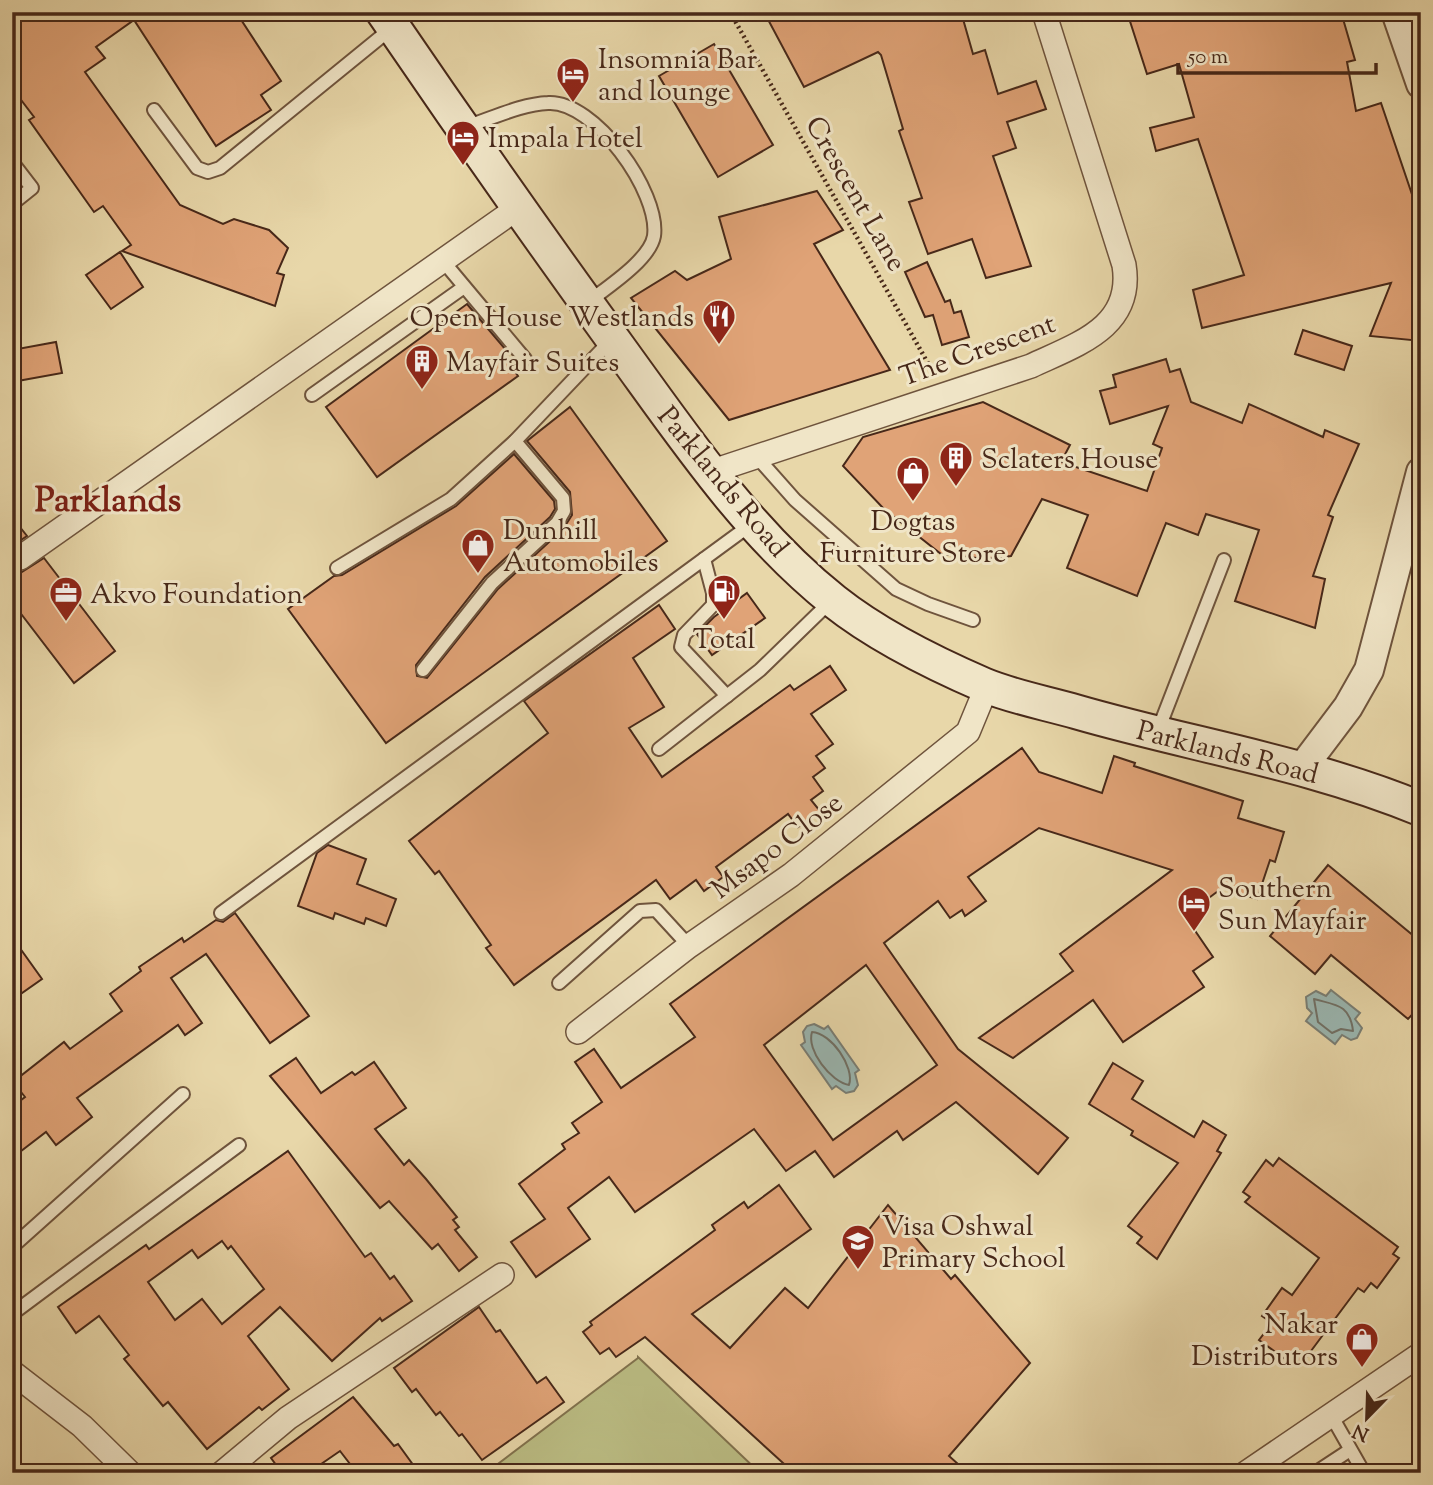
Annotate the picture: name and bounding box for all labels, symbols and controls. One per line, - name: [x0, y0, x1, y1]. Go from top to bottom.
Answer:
- scale bar: [1178, 32, 1375, 76]
- place label: Insomnia Bar and lounge: [598, 41, 758, 113]
- text: 50 m: [1187, 43, 1228, 73]
- hotel icon: Insomnia Bar and lounge: [554, 55, 592, 104]
- street label: Crescent Lane: [794, 109, 915, 280]
- hotel icon: Impala Hotel: [444, 118, 482, 167]
- place label: Impala Hotel: [488, 120, 643, 160]
- restaurant icon: Open House Westlands: [700, 297, 738, 346]
- place label: Open House Westlands: [410, 299, 694, 339]
- street label: The Crescent: [895, 305, 1062, 399]
- building icon: Mayfair Suites: [403, 342, 441, 391]
- place label: Mayfair Suites: [446, 344, 619, 384]
- street label: Parklands Road: [647, 399, 797, 567]
- building icon: Sclaters House: [937, 439, 975, 488]
- place label: Sclaters House: [981, 441, 1158, 481]
- shop icon: Dogtas Furniture Store: [894, 454, 932, 503]
- district label: Parklands: [35, 477, 181, 528]
- place label: Dogtas Furniture Store: [820, 503, 1006, 575]
- place label: Dunhill Automobiles: [503, 512, 659, 584]
- shop icon: Dunhill Automobiles: [459, 526, 497, 575]
- fuel station icon: Total: [705, 572, 743, 621]
- office icon: Akvo Foundation: [47, 574, 85, 623]
- place label: Akvo Foundation: [90, 576, 303, 616]
- place label: Total: [693, 621, 756, 661]
- street label: Parklands Road: [1132, 712, 1323, 796]
- street label: Msapo Close: [704, 785, 852, 910]
- place label: Southern Sun Mayfair: [1218, 870, 1367, 942]
- hotel icon: Southern Sun Mayfair: [1175, 884, 1213, 933]
- place label: Visa Oshwal Primary School: [882, 1208, 1066, 1280]
- school or university icon: Visa Oshwal Primary School: [839, 1222, 877, 1271]
- place label: Nakar Distributors: [1191, 1306, 1338, 1378]
- shop icon: Nakar Distributors: [1343, 1320, 1381, 1369]
- north arrow: [1332, 1384, 1402, 1454]
- text: N: [1349, 1416, 1374, 1447]

